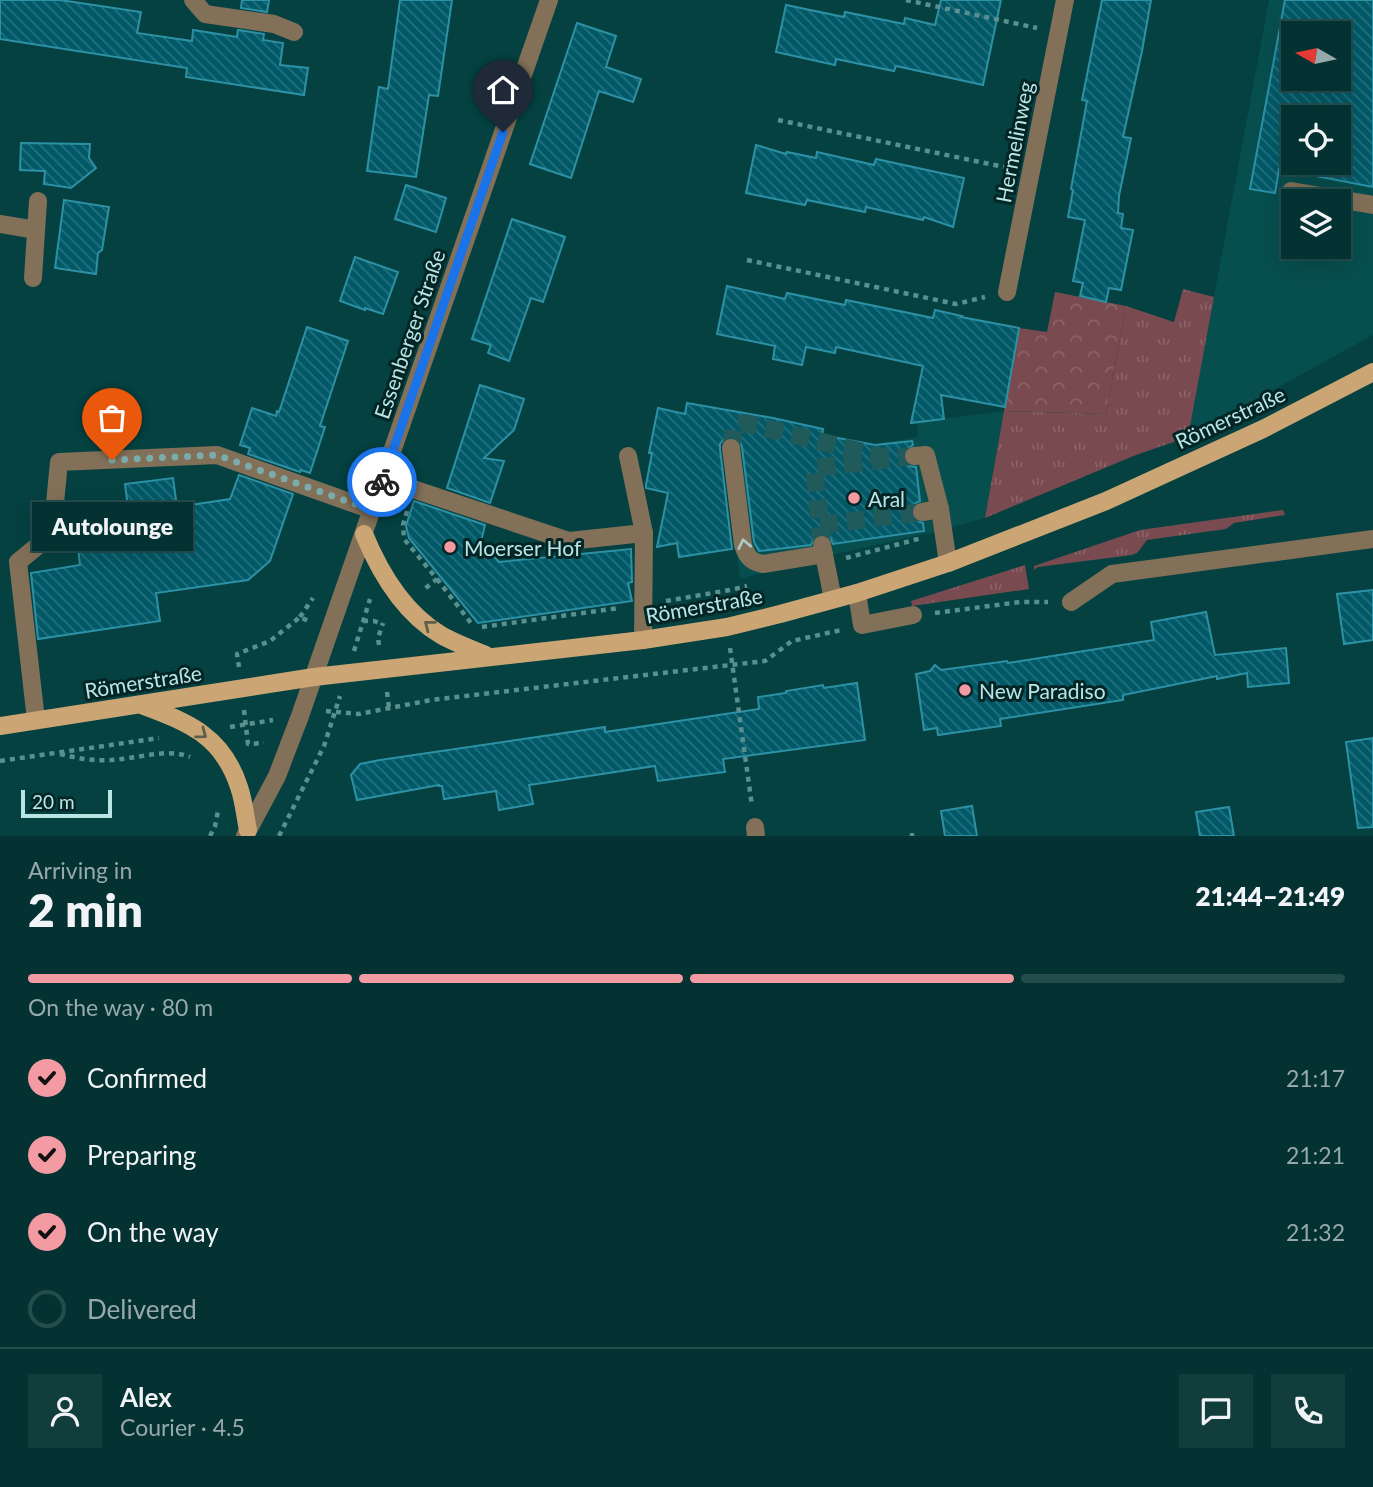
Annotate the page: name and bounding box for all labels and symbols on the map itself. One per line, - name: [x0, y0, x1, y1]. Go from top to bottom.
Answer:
- north arrow: [1281, 21, 1351, 91]
- pin: [473, 60, 533, 132]
- street label: Hermelinweg: [990, 79, 1038, 205]
- street label: Essenberger Straße: [368, 246, 450, 422]
- street label: Römerstraße: [1171, 381, 1289, 453]
- pin: [82, 388, 142, 460]
- courier: [347, 447, 417, 517]
- place label: Aral: [868, 486, 905, 511]
- marker: Aral: [846, 490, 862, 506]
- callout: Autolounge: [32, 502, 192, 551]
- place label: Moerser Hof: [464, 535, 582, 560]
- one-way arrow: [738, 538, 753, 550]
- marker: Moerser Hof: [442, 539, 458, 555]
- street label: Römerstraße: [644, 582, 764, 628]
- one-way arrow: [424, 621, 436, 634]
- street label: Römerstraße: [83, 659, 203, 703]
- place label: New Paradiso: [979, 678, 1106, 703]
- marker: New Paradiso: [957, 682, 973, 698]
- one-way arrow: [194, 725, 207, 738]
- scale bar: [21, 787, 112, 819]

